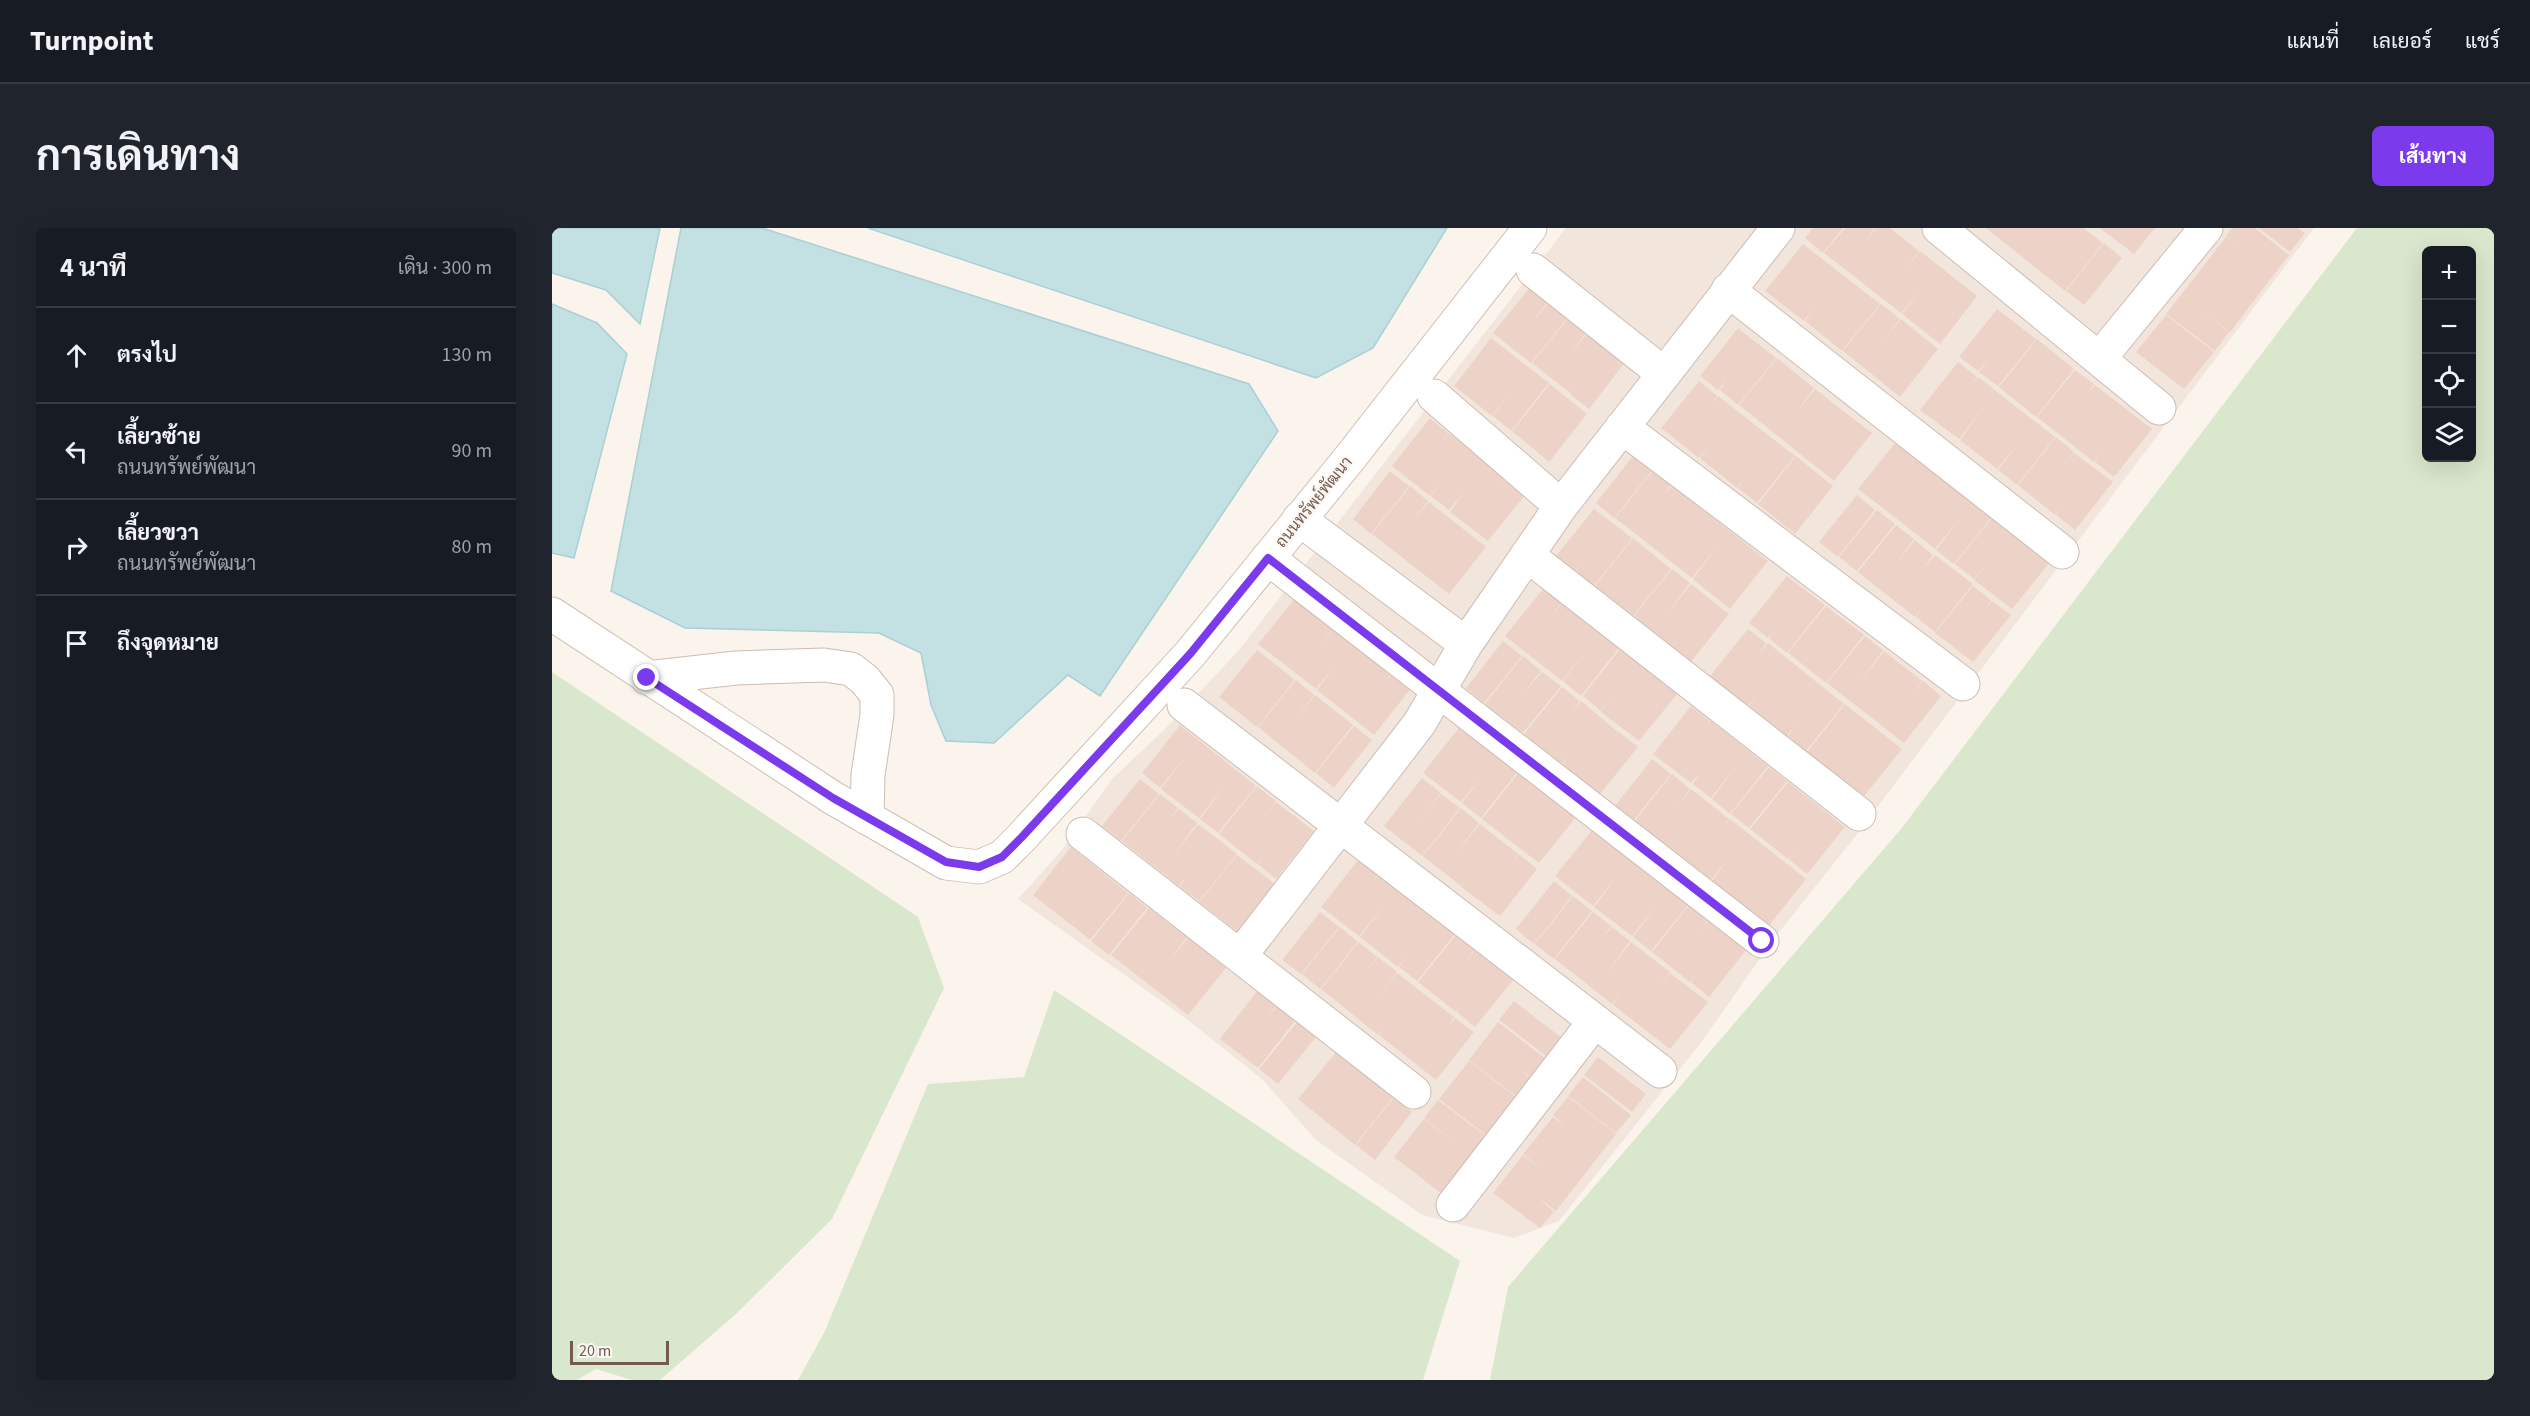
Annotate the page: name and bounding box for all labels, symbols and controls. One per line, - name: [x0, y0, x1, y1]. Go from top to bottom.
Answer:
- text: Turnpoint: [30, 21, 154, 61]
- text: แผนที่: [2287, 26, 2339, 56]
- text: เลเยอร์: [2372, 26, 2432, 56]
- text: แชร์: [2465, 26, 2500, 56]
- button: เส้นทาง: [2372, 126, 2494, 186]
- text: การเดินทาง: [36, 127, 240, 187]
- map controls: [2422, 246, 2476, 462]
- button: +: [2422, 246, 2476, 300]
- text: 4 นาที: [60, 249, 127, 286]
- text: เดิน · 300 m: [398, 254, 492, 282]
- button: −: [2422, 300, 2476, 354]
- icon: ahead: [60, 339, 93, 372]
- text: ตรงไป: [117, 339, 177, 371]
- text: 130 m: [442, 341, 492, 369]
- button: locate: [2422, 354, 2476, 408]
- button: layers: [2422, 408, 2476, 462]
- text: เลี้ยวซ้าย: [117, 421, 201, 453]
- icon: left: [60, 435, 93, 468]
- text: 90 m: [452, 437, 492, 465]
- street label: ถนนทรัพย์พัฒนา: [1269, 451, 1358, 552]
- text: ถนนทรัพย์พัฒนา: [117, 454, 256, 482]
- text: เลี้ยวขวา: [117, 517, 199, 549]
- icon: right: [60, 531, 93, 564]
- text: 80 m: [452, 533, 492, 561]
- text: ถนนทรัพย์พัฒนา: [117, 550, 256, 578]
- icon: arrive: [60, 627, 93, 660]
- text: ถึงจุดหมาย: [117, 627, 219, 659]
- route end: [633, 664, 659, 690]
- route start: [1748, 927, 1774, 953]
- scale bar: [570, 1338, 669, 1366]
- text: 20 m: [579, 1340, 611, 1362]

